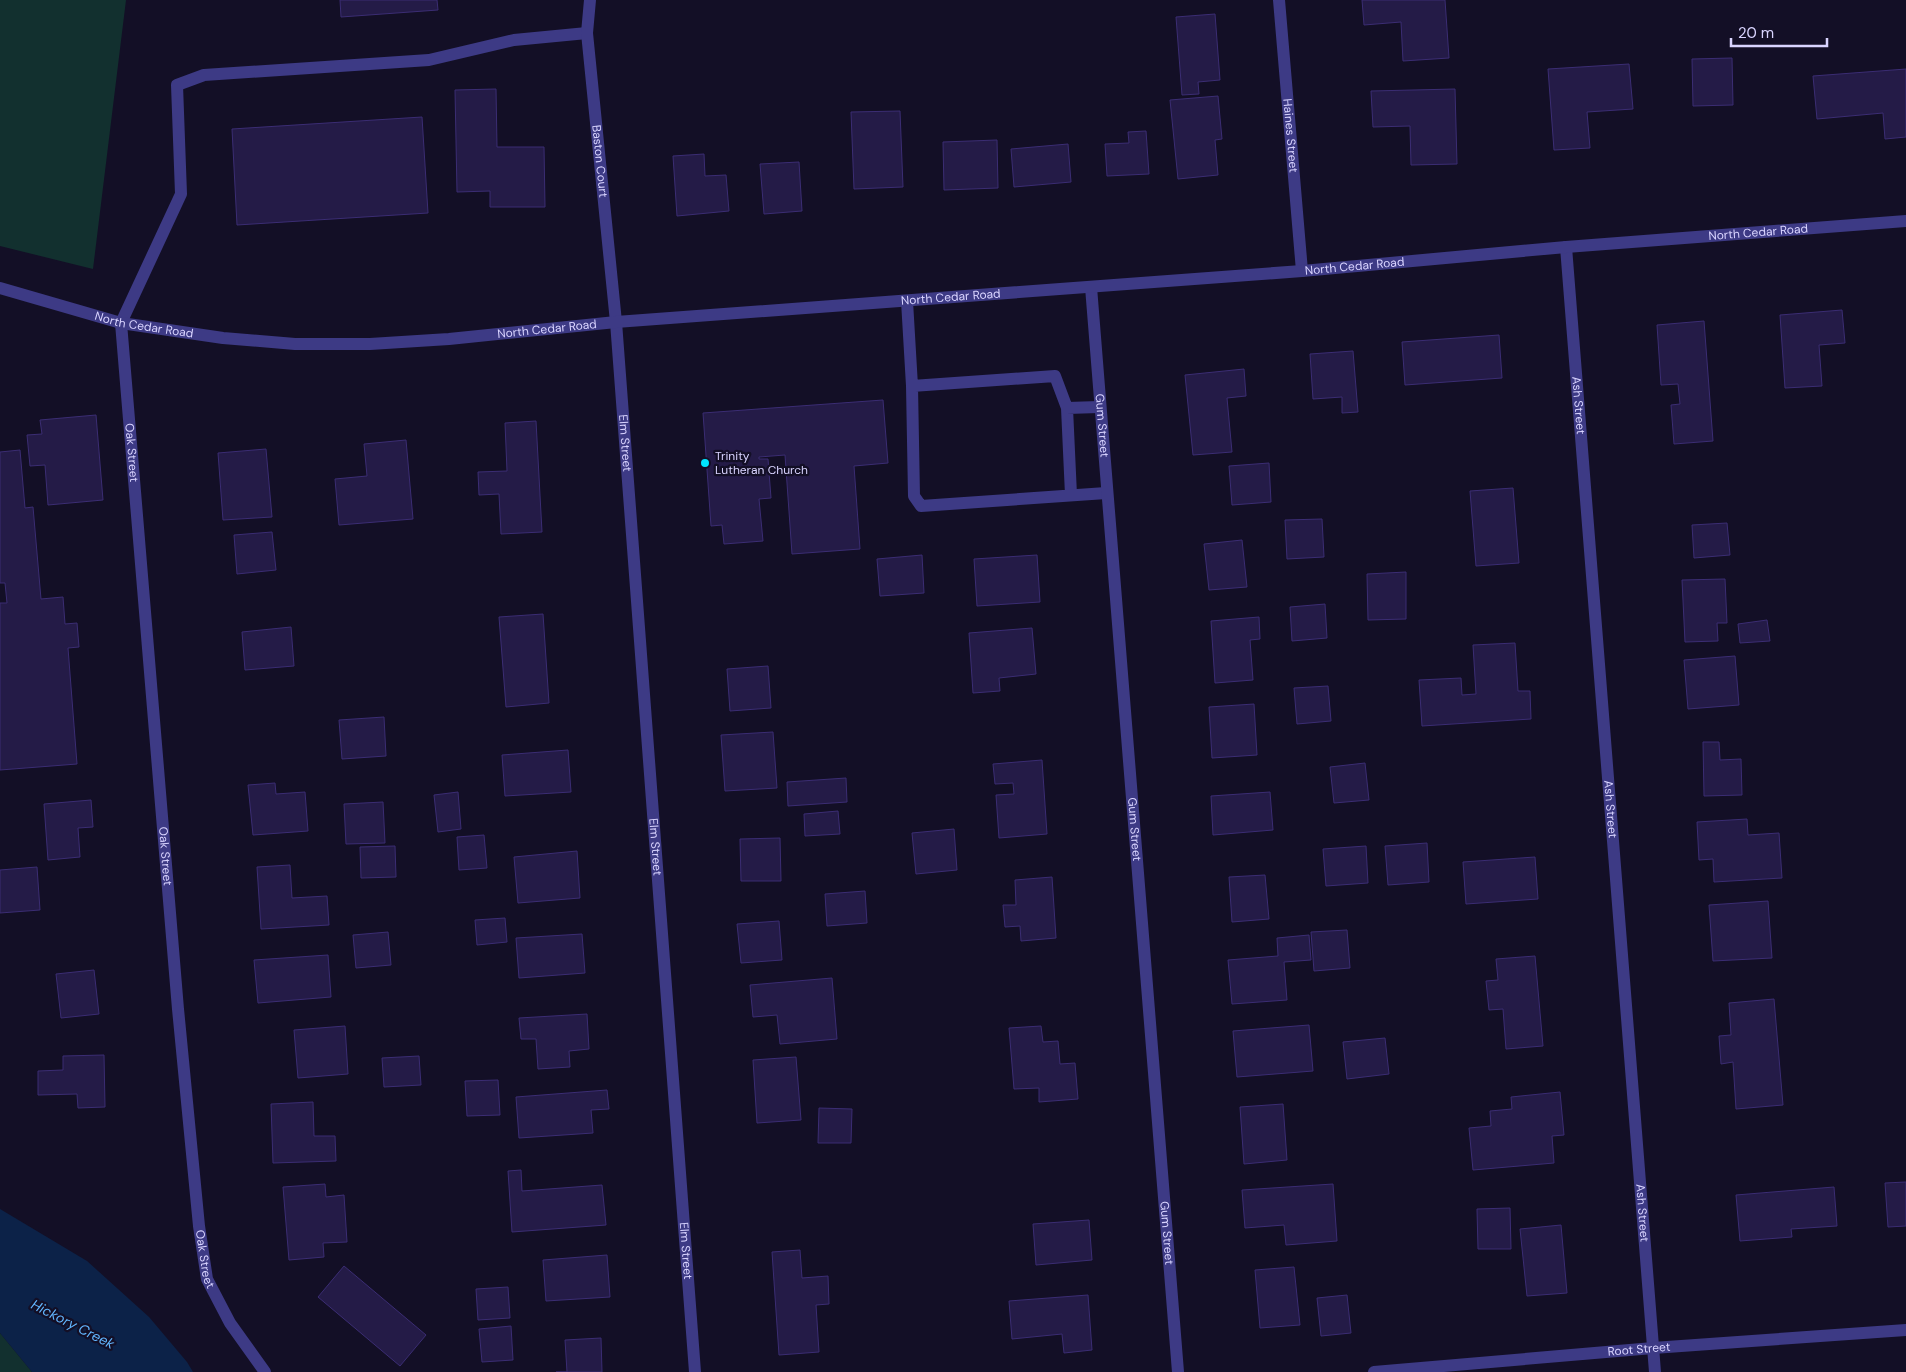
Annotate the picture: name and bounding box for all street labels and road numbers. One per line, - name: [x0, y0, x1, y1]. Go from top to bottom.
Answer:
- street label: Haines Street: [1279, 98, 1302, 174]
- street label: Baston Court: [588, 124, 612, 199]
- street label: North Cedar Road: [1708, 221, 1809, 244]
- street label: North Cedar Road: [1304, 254, 1405, 279]
- street label: North Cedar Road: [900, 285, 1001, 309]
- street label: North Cedar Road: [93, 308, 194, 342]
- street label: North Cedar Road: [497, 316, 597, 342]
- street label: Ash Street: [1568, 376, 1589, 435]
- street label: Gum Street: [1092, 393, 1113, 458]
- street label: Elm Street: [615, 414, 635, 473]
- street label: Oak Street: [121, 422, 142, 483]
- street label: Ash Street: [1600, 780, 1621, 839]
- street label: Gum Street: [1124, 797, 1145, 862]
- street label: Elm Street: [645, 818, 666, 876]
- street label: Oak Street: [155, 826, 176, 887]
- street label: Ash Street: [1632, 1183, 1653, 1243]
- street label: Gum Street: [1156, 1200, 1177, 1266]
- street label: Elm Street: [676, 1222, 696, 1280]
- street label: Oak Street: [192, 1229, 219, 1291]
- street label: Root Street: [1607, 1339, 1671, 1360]

